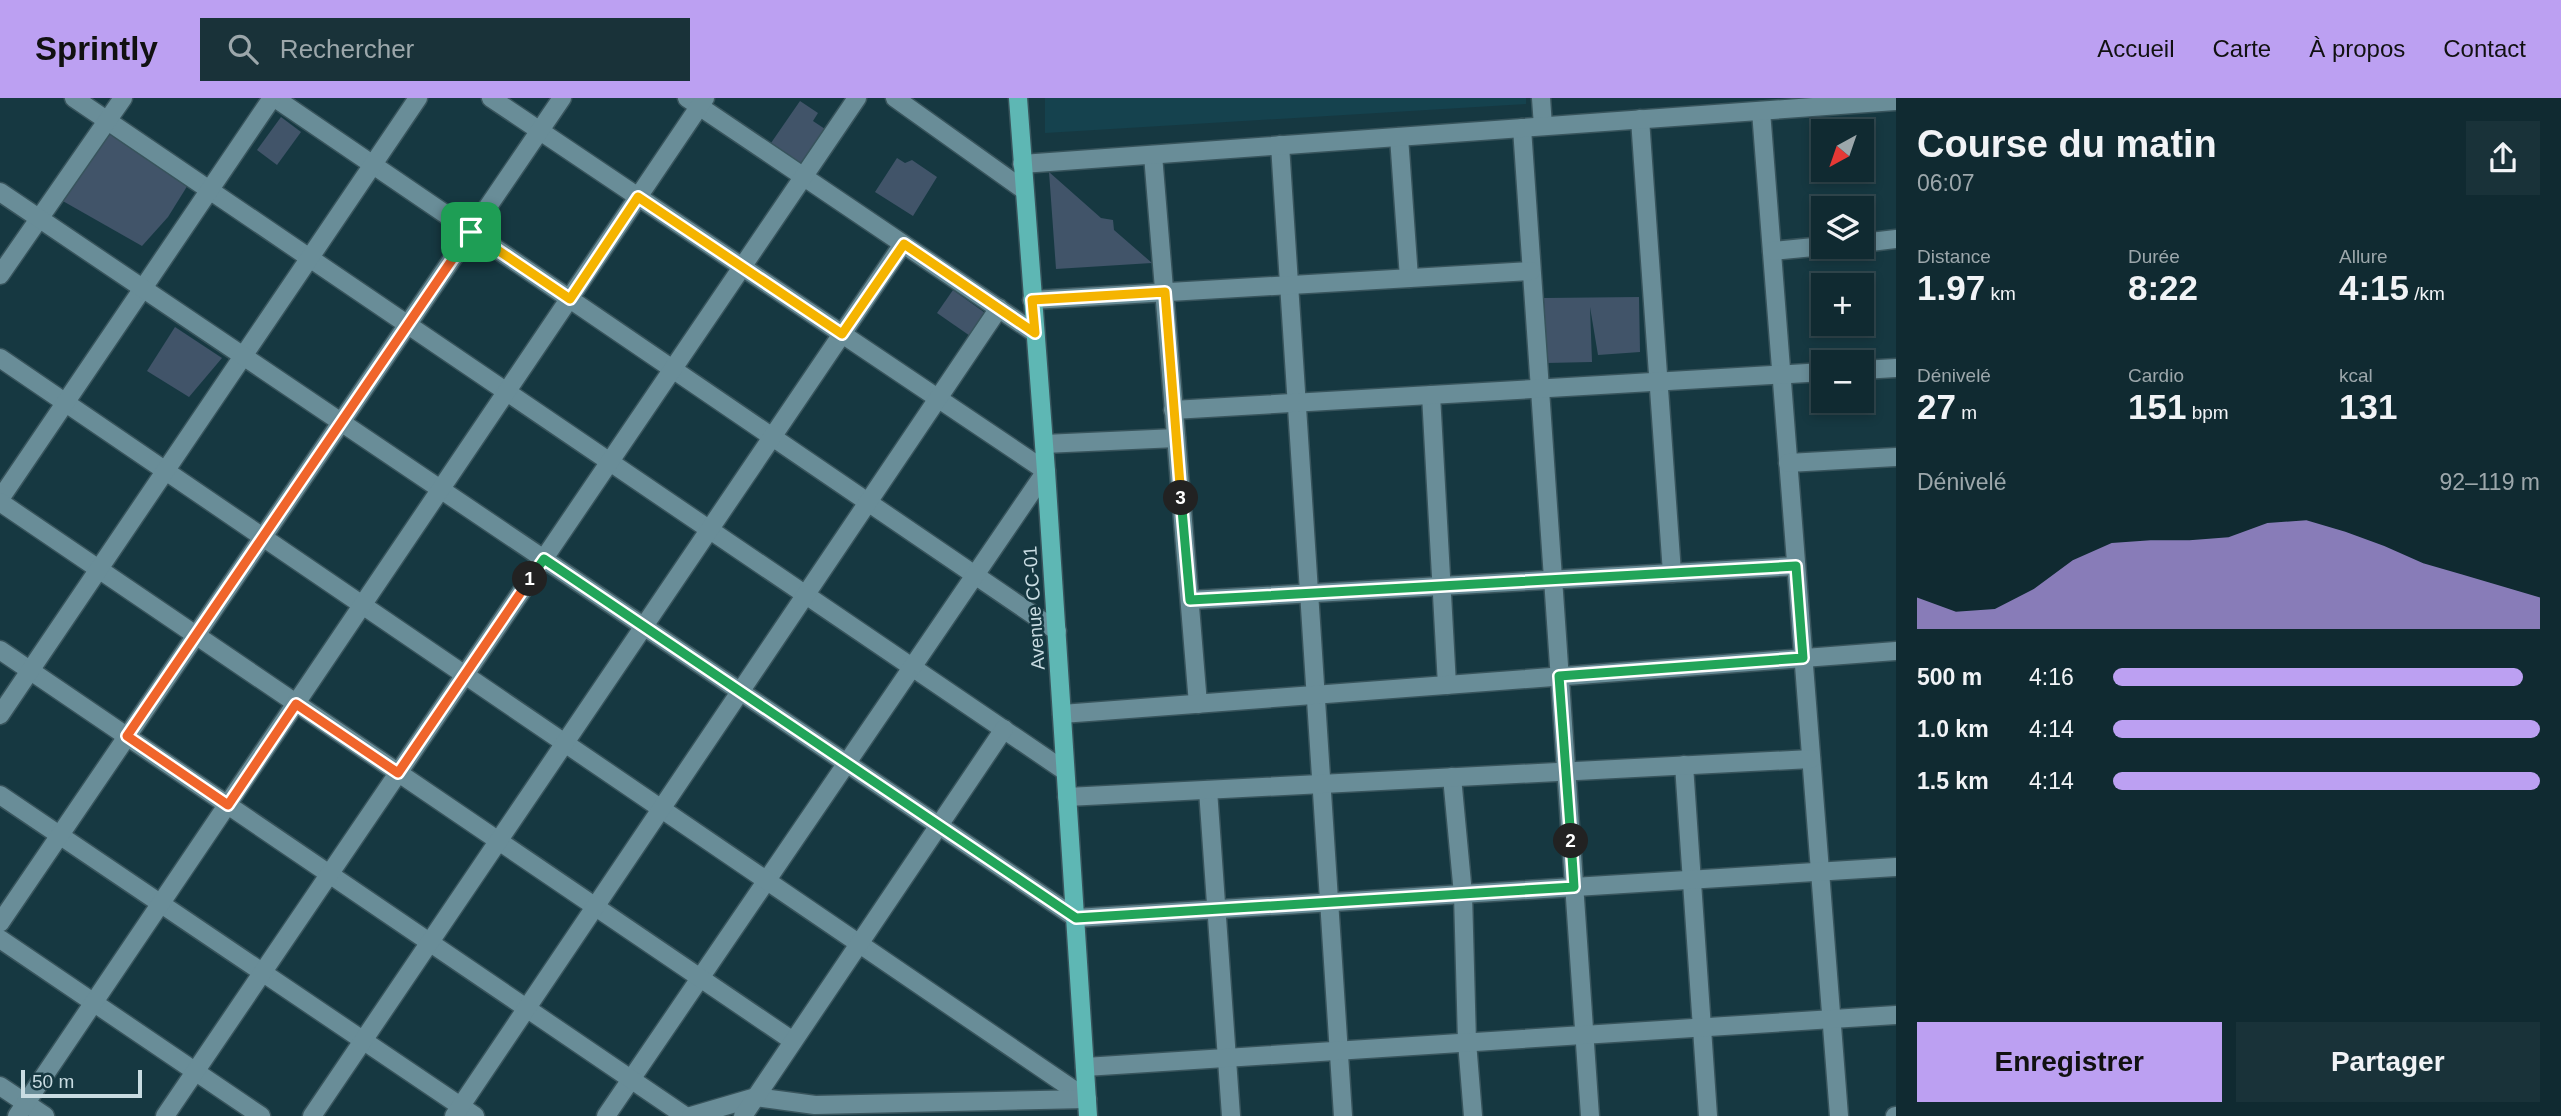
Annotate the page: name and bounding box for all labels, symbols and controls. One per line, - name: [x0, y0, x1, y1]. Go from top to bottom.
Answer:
- search box: [200, 18, 690, 81]
- text: Sprintly: [35, 30, 158, 67]
- icon: search: [224, 30, 262, 68]
- text: Rechercher: [280, 34, 414, 64]
- text: Accueil: [2097, 35, 2175, 62]
- text: Carte: [2213, 35, 2271, 62]
- text: À propos: [2309, 35, 2405, 62]
- text: Contact: [2443, 35, 2526, 62]
- north arrow: [1811, 119, 1874, 182]
- map controls: [1811, 119, 1874, 413]
- button: share: [2466, 121, 2540, 195]
- text: Course du matin: [1917, 123, 2217, 165]
- text: 06:07: [1917, 170, 1975, 196]
- button: layers: [1811, 196, 1874, 259]
- pin: [441, 202, 501, 262]
- icon: arrive: [452, 213, 490, 251]
- text: Distance: [1917, 246, 1991, 267]
- text: Durée: [2128, 246, 2180, 267]
- text: Allure: [2339, 246, 2388, 267]
- text: 1.97: [1917, 268, 1985, 307]
- text: 8:22: [2128, 268, 2198, 307]
- text: 4:15: [2339, 268, 2409, 307]
- button: +: [1811, 273, 1874, 336]
- text: km: [1985, 283, 2016, 304]
- text: /km: [2409, 283, 2445, 304]
- button: −: [1811, 350, 1874, 413]
- text: Dénivelé: [1917, 365, 1991, 386]
- text: Cardio: [2128, 365, 2184, 386]
- text: kcal: [2339, 365, 2373, 386]
- text: 27: [1917, 387, 1956, 426]
- text: 151: [2128, 387, 2186, 426]
- text: 131: [2339, 387, 2397, 426]
- text: m: [1956, 402, 1977, 423]
- text: bpm: [2186, 402, 2229, 423]
- text: Dénivelé: [1917, 469, 2007, 495]
- text: 92–119 m: [2439, 469, 2540, 495]
- pin: 3: [1164, 480, 1198, 516]
- text: 3: [1175, 487, 1186, 508]
- street label: Avenue CC-01: [1019, 545, 1049, 671]
- pin: 1: [512, 561, 548, 596]
- text: 1: [524, 568, 535, 589]
- text: 500 m: [1917, 664, 1982, 690]
- text: 4:16: [2029, 664, 2074, 690]
- text: 1.0 km: [1917, 716, 1989, 742]
- text: 4:14: [2029, 716, 2074, 742]
- text: 1.5 km: [1917, 768, 1989, 794]
- text: 4:14: [2029, 768, 2074, 794]
- pin: 2: [1554, 824, 1588, 858]
- text: 2: [1565, 830, 1576, 851]
- button: Enregistrer: [1917, 1022, 2222, 1102]
- button: Partager: [2236, 1022, 2540, 1102]
- scale bar: [21, 1067, 142, 1099]
- text: 50 m: [32, 1071, 74, 1092]

